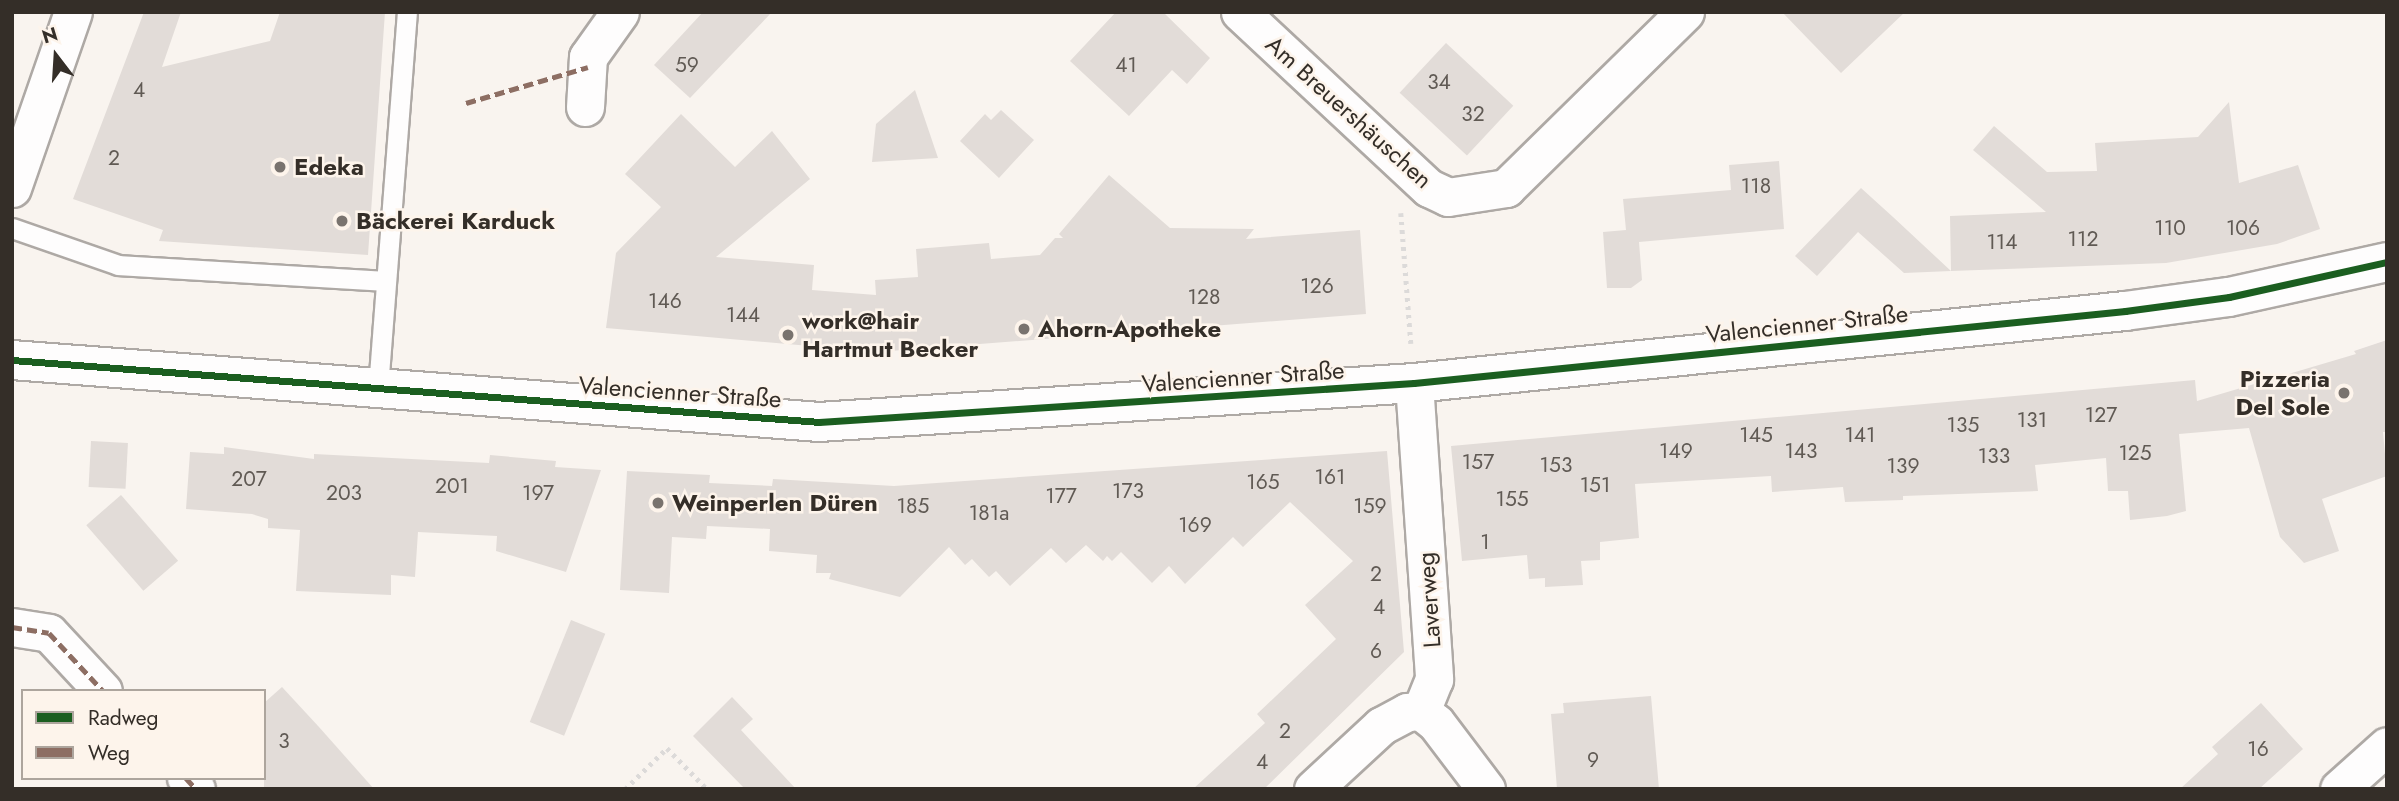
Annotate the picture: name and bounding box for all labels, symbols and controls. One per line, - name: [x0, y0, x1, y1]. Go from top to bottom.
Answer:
- text: N: [39, 20, 61, 51]
- north arrow: [21, 21, 91, 91]
- street label: Am Breuershäuschen: [1260, 30, 1438, 194]
- house number: 59: [675, 52, 699, 78]
- house number: 41: [1115, 52, 1137, 78]
- house number: 34: [1427, 69, 1451, 95]
- house number: 4: [133, 77, 145, 103]
- house number: 32: [1461, 101, 1485, 127]
- house number: 2: [108, 145, 120, 171]
- place label: Edeka: [294, 153, 364, 181]
- marker: Edeka: [272, 159, 288, 175]
- house number: 118: [1741, 173, 1771, 199]
- place label: Bäckerei Karduck: [356, 207, 555, 235]
- marker: Bäckerei Karduck: [334, 213, 350, 229]
- house number: 110: [2154, 215, 2186, 241]
- house number: 106: [2226, 215, 2260, 241]
- house number: 112: [2068, 226, 2098, 252]
- house number: 114: [1986, 229, 2018, 255]
- house number: 126: [1300, 273, 1334, 299]
- house number: 128: [1188, 284, 1220, 310]
- house number: 146: [648, 288, 682, 314]
- street label: Valencienner Straße: [1704, 299, 1910, 349]
- house number: 144: [726, 302, 760, 328]
- place label: work@hair Hartmut Becker: [802, 307, 978, 363]
- place label: Ahorn-Apotheke: [1038, 315, 1221, 343]
- marker: Ahorn-Apotheke: [1016, 321, 1032, 337]
- marker: work@hair Hartmut Becker: [780, 327, 796, 343]
- street label: Valencienner Straße: [1141, 356, 1345, 398]
- place label: Pizzeria Del Sole: [2236, 365, 2330, 421]
- street label: Valencienner Straße: [578, 371, 782, 413]
- marker: Pizzeria Del Sole: [2336, 385, 2352, 401]
- house number: 127: [2085, 402, 2117, 428]
- house number: 131: [2017, 407, 2047, 433]
- house number: 135: [1947, 412, 1979, 438]
- house number: 145: [1739, 422, 1773, 448]
- house number: 141: [1844, 422, 1876, 448]
- house number: 149: [1659, 438, 1693, 464]
- house number: 143: [1784, 438, 1818, 464]
- house number: 125: [2118, 440, 2152, 466]
- house number: 133: [1978, 443, 2010, 469]
- house number: 157: [1462, 449, 1494, 475]
- house number: 153: [1540, 452, 1572, 478]
- house number: 139: [1886, 453, 1920, 479]
- house number: 161: [1315, 464, 1345, 490]
- house number: 207: [231, 466, 267, 492]
- house number: 165: [1246, 469, 1280, 495]
- house number: 151: [1580, 472, 1610, 498]
- house number: 201: [435, 473, 469, 499]
- house number: 173: [1112, 478, 1144, 504]
- house number: 203: [326, 480, 362, 506]
- house number: 197: [522, 480, 554, 506]
- house number: 177: [1045, 483, 1077, 509]
- house number: 155: [1495, 486, 1529, 512]
- place label: Weinperlen Düren: [672, 489, 878, 517]
- house number: 185: [897, 493, 929, 519]
- house number: 159: [1353, 493, 1387, 519]
- marker: Weinperlen Düren: [650, 495, 666, 511]
- house number: 181a: [969, 500, 1009, 526]
- house number: 169: [1178, 512, 1212, 538]
- house number: 1: [1480, 529, 1490, 555]
- street label: Laverweg: [1411, 551, 1447, 649]
- house number: 2: [1370, 561, 1382, 587]
- house number: 4: [1373, 594, 1385, 620]
- house number: 6: [1370, 638, 1382, 664]
- legend: [21, 689, 266, 780]
- text: Radweg: [88, 703, 159, 733]
- house number: 2: [1279, 718, 1291, 744]
- house number: 3: [278, 728, 290, 754]
- house number: 16: [2247, 736, 2269, 762]
- text: Weg: [88, 738, 130, 768]
- house number: 9: [1587, 747, 1599, 773]
- house number: 4: [1256, 749, 1268, 775]

